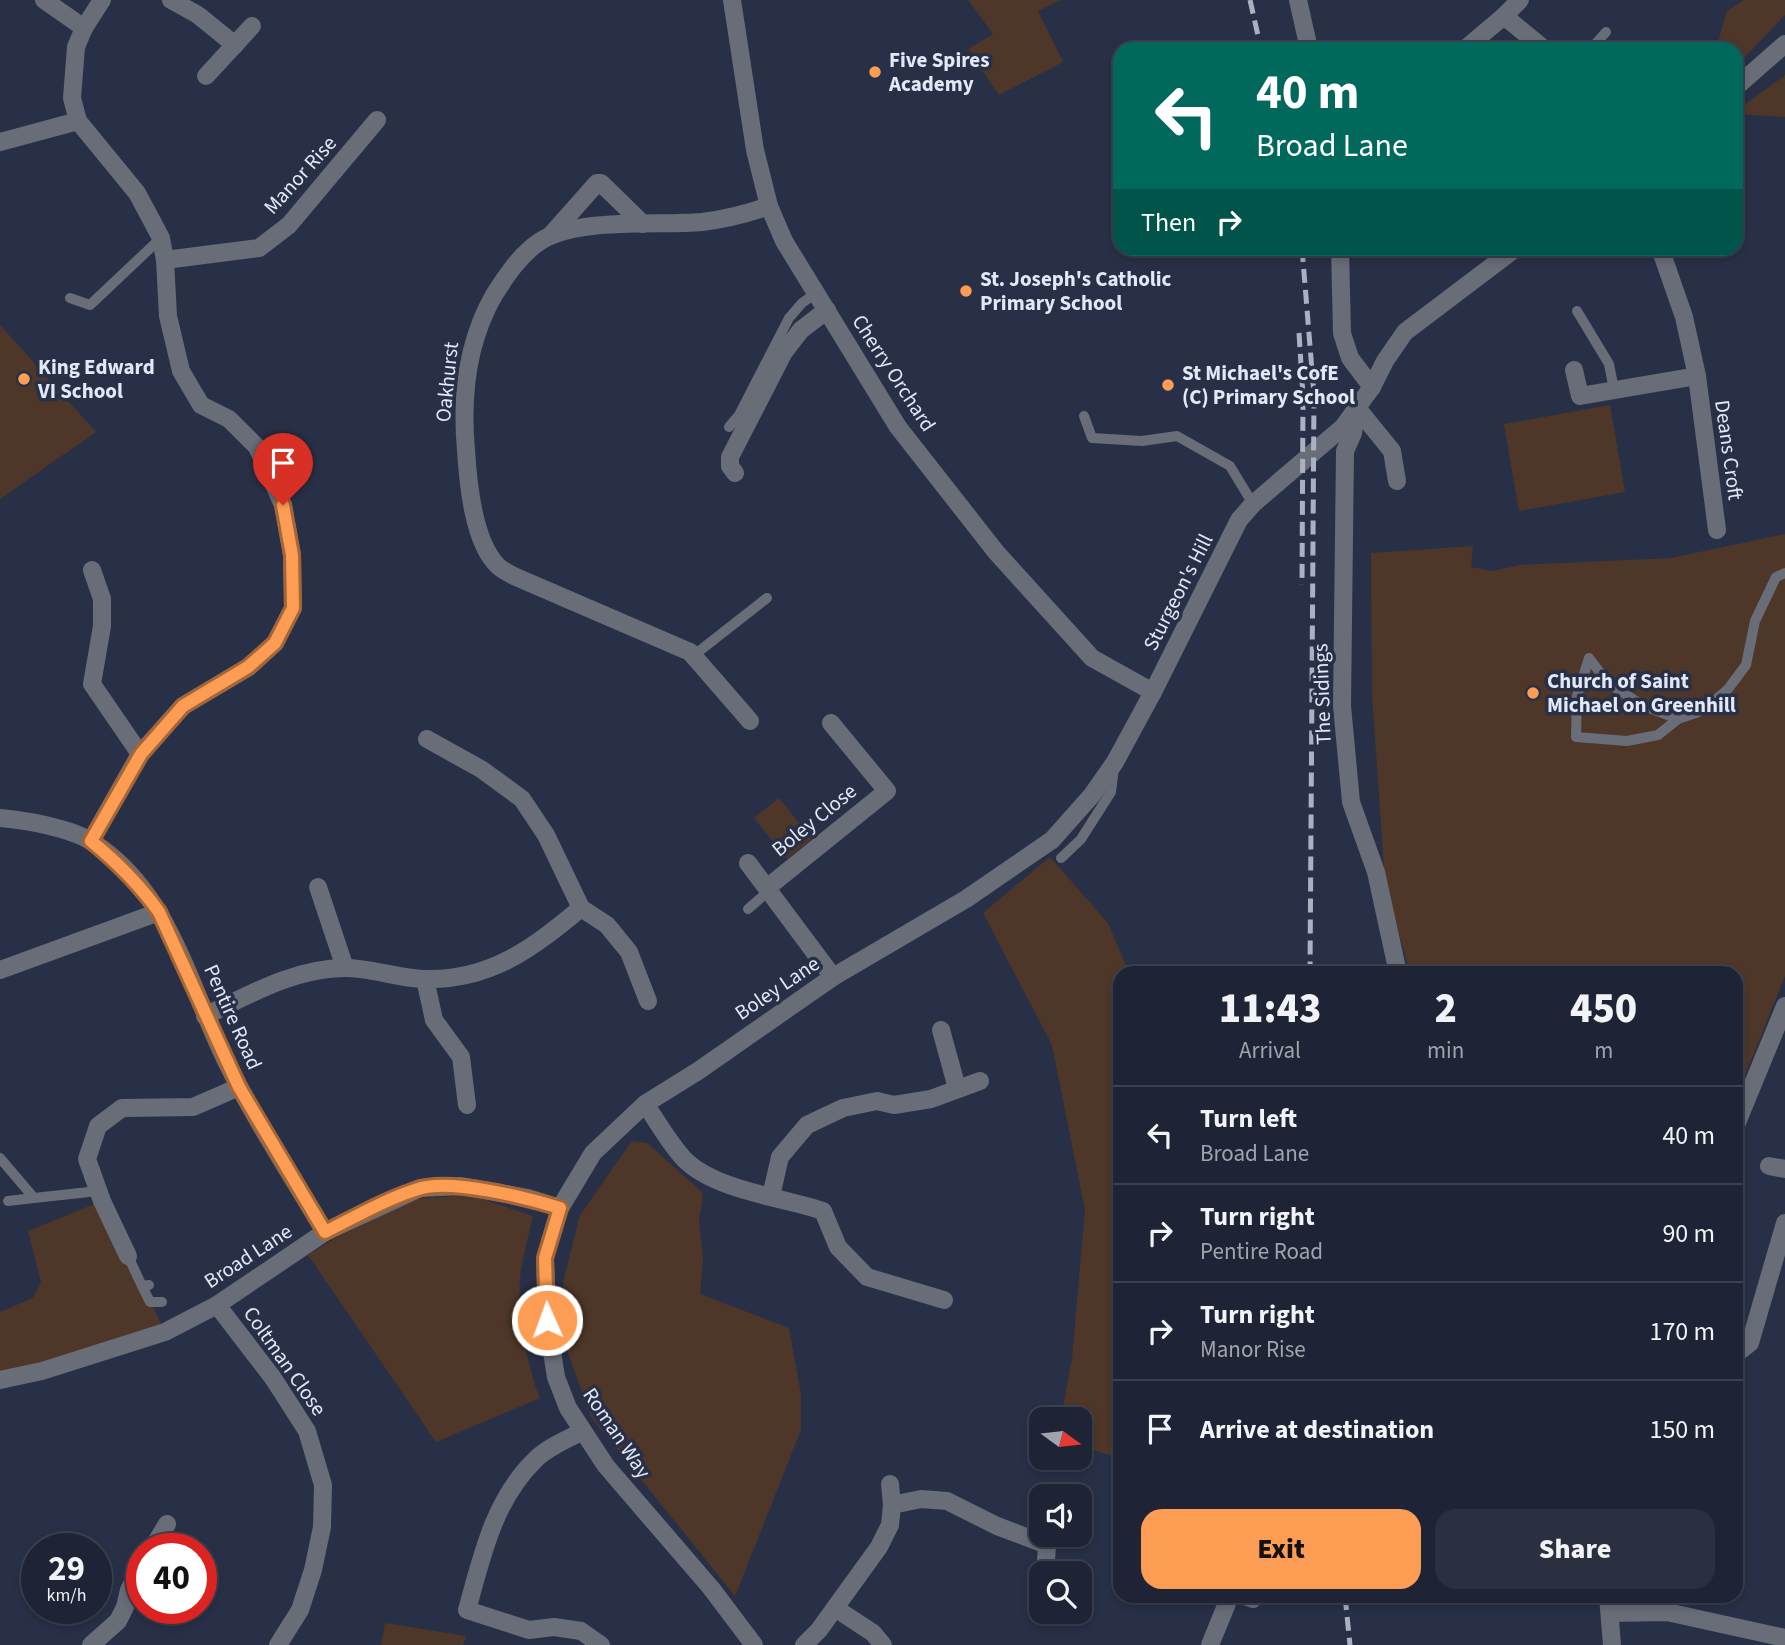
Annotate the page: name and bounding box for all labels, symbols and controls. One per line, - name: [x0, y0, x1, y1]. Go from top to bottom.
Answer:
- place label: Five Spires Academy: [888, 45, 990, 99]
- text: 40 m: [1256, 58, 1360, 128]
- marker: Five Spires Academy: [867, 64, 883, 80]
- icon: left: [1141, 70, 1232, 161]
- text: Broad Lane: [1256, 123, 1408, 169]
- street label: Manor Rise: [257, 129, 343, 221]
- icon: right: [1210, 203, 1248, 241]
- text: Then: [1141, 204, 1196, 241]
- place label: St. Joseph's Catholic Primary School: [980, 264, 1172, 318]
- marker: St. Joseph's Catholic Primary School: [958, 283, 974, 299]
- street label: Cherry Orchard: [845, 309, 943, 437]
- street label: Oakhurst: [428, 340, 466, 424]
- place label: King Edward VI School: [37, 352, 155, 406]
- place label: St Michael's CofE (C) Primary School: [1182, 358, 1355, 412]
- marker: King Edward VI School: [16, 371, 32, 387]
- marker: St Michael's CofE (C) Primary School: [1160, 377, 1176, 393]
- street label: Deans Croft: [1707, 398, 1751, 503]
- pin: [253, 433, 313, 505]
- icon: arrive: [264, 444, 302, 482]
- street label: Sturgeon's Hill: [1136, 528, 1220, 656]
- street label: The Sidings: [1305, 643, 1339, 745]
- place label: Church of Saint Michael on Greenhill: [1547, 666, 1736, 720]
- marker: Church of Saint Michael on Greenhill: [1525, 685, 1541, 701]
- street label: Boley Close: [765, 776, 863, 864]
- street label: Boley Lane: [729, 949, 825, 1027]
- street label: Pentire Road: [196, 960, 270, 1074]
- text: 11:43: [1219, 979, 1321, 1039]
- text: 2: [1434, 979, 1457, 1039]
- text: 450: [1570, 979, 1637, 1039]
- text: Arrival: [1239, 1034, 1301, 1067]
- text: min: [1427, 1034, 1464, 1067]
- text: m: [1594, 1034, 1613, 1067]
- text: Turn left: [1200, 1100, 1297, 1137]
- icon: left: [1141, 1116, 1179, 1154]
- text: 40 m: [1662, 1117, 1715, 1154]
- text: Broad Lane: [1200, 1137, 1309, 1170]
- text: Turn right: [1200, 1198, 1315, 1235]
- icon: right: [1141, 1214, 1179, 1252]
- text: 90 m: [1662, 1215, 1715, 1252]
- street label: Broad Lane: [198, 1216, 298, 1296]
- text: Pentire Road: [1200, 1235, 1323, 1268]
- position arrow: [510, 1283, 584, 1357]
- text: Turn right: [1200, 1296, 1315, 1333]
- street label: Coltman Close: [236, 1300, 334, 1422]
- icon: right: [1141, 1312, 1179, 1350]
- text: 170 m: [1649, 1313, 1715, 1350]
- text: Manor Rise: [1200, 1333, 1306, 1366]
- street label: Roman Way: [576, 1382, 658, 1484]
- north arrow: [1029, 1407, 1092, 1470]
- map controls: [1029, 1407, 1092, 1624]
- icon: arrive: [1141, 1410, 1179, 1448]
- text: Arrive at destination: [1200, 1411, 1434, 1448]
- text: 150 m: [1649, 1411, 1715, 1448]
- button: sound: [1029, 1484, 1092, 1547]
- button: Exit: [1141, 1509, 1421, 1589]
- button: Share: [1435, 1509, 1715, 1589]
- speed limit sign: 40: [126, 1533, 217, 1624]
- text: 29: [48, 1544, 85, 1594]
- button: search: [1029, 1561, 1092, 1624]
- text: km/h: [47, 1583, 86, 1608]

